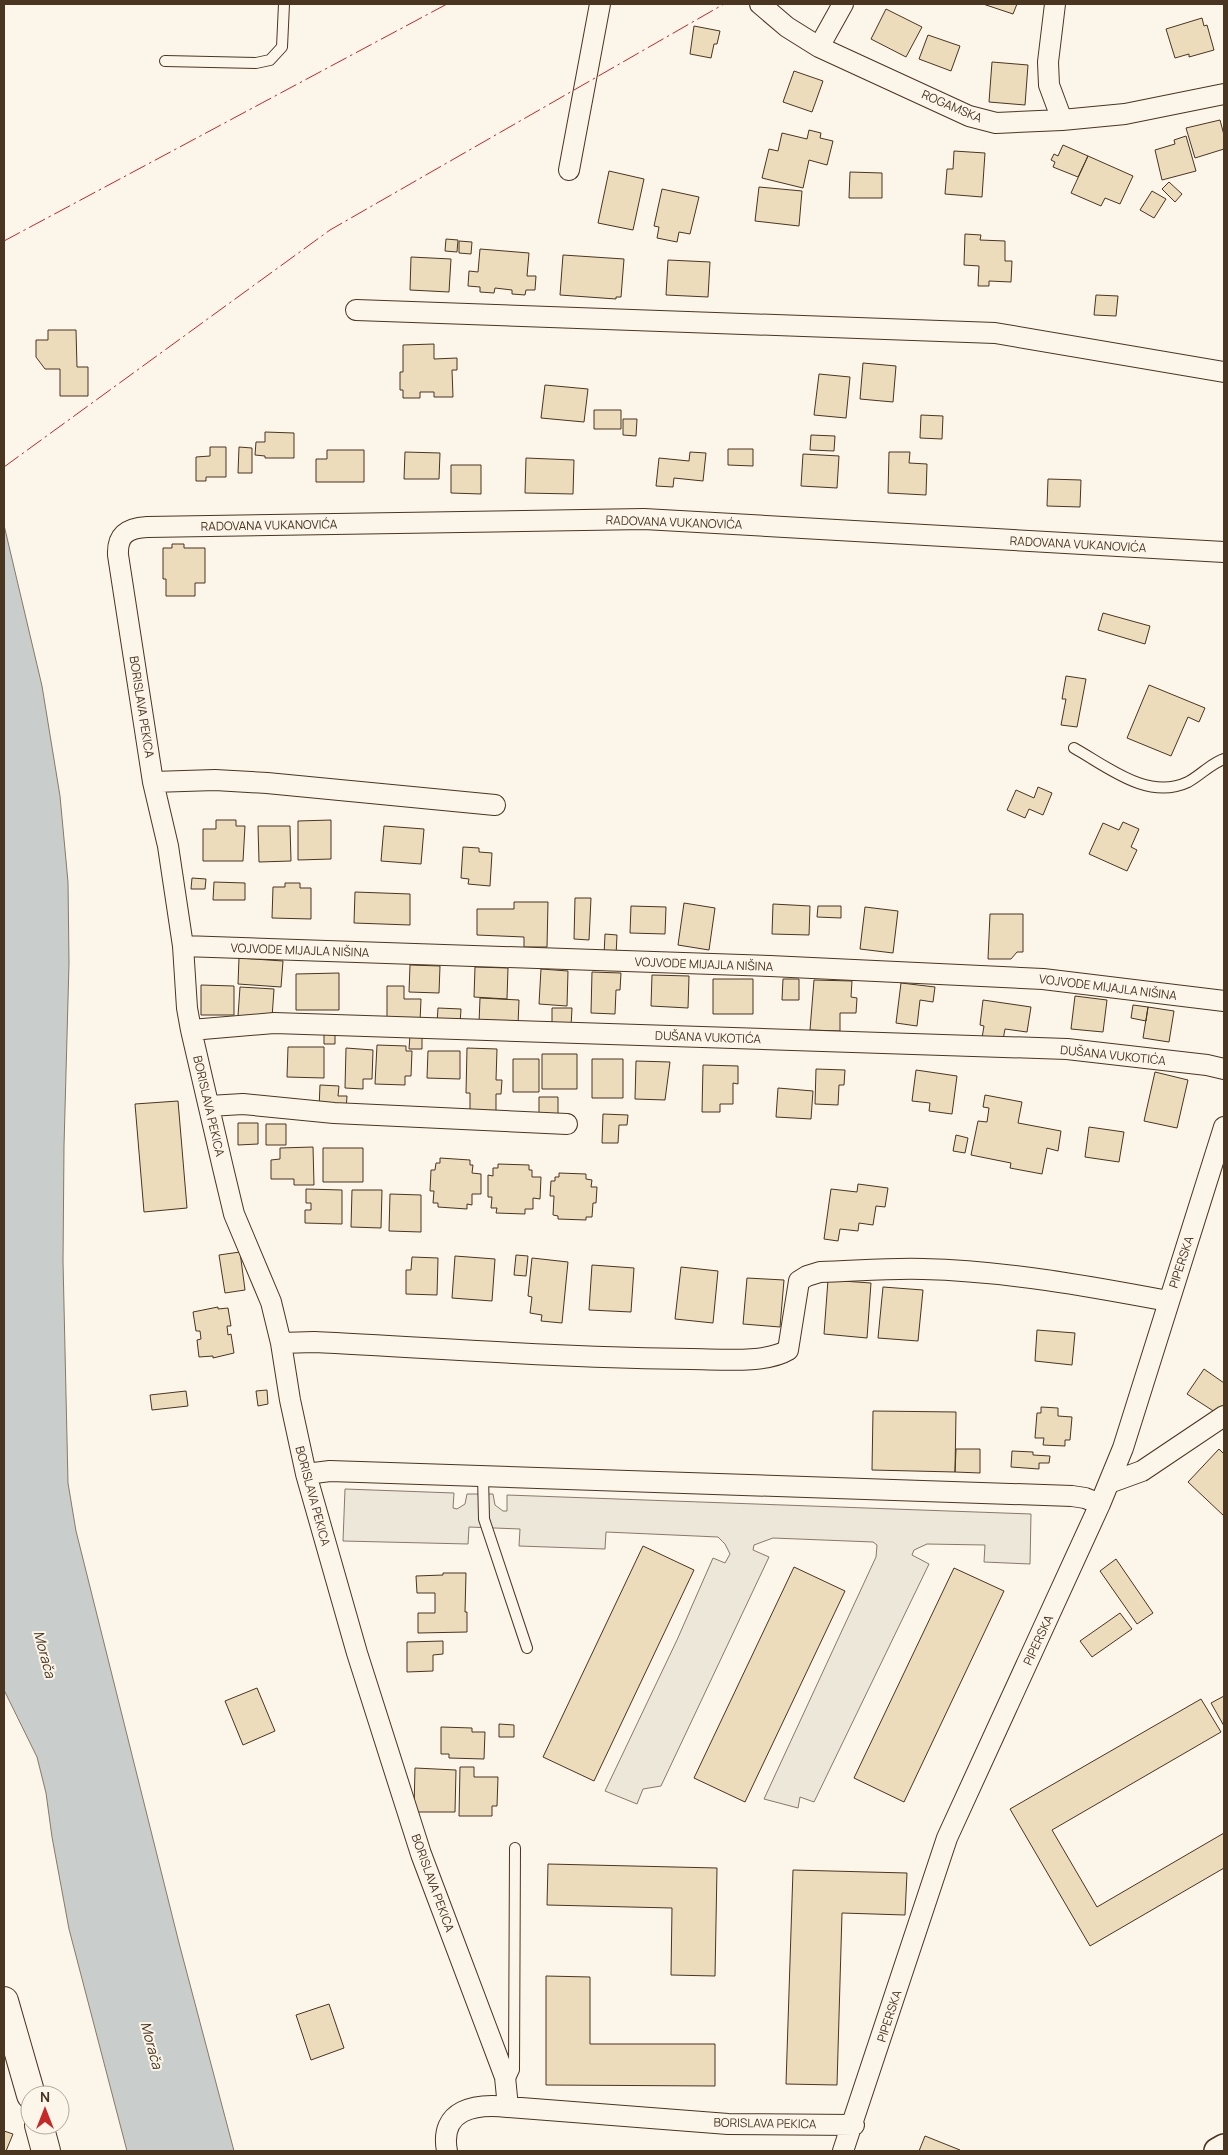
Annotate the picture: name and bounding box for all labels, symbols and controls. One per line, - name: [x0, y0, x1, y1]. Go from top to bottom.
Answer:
- street label: ROGAMSKA: [919, 86, 985, 127]
- street label: RADOVANA VUKANOVIĆA: [605, 511, 743, 533]
- street label: RADOVANA VUKANOVIĆA: [201, 515, 338, 535]
- street label: RADOVANA VUKANOVIĆA: [1009, 532, 1147, 556]
- street label: BORISLAVA PEKICA: [126, 655, 159, 760]
- street label: VOJVODE MIJAJLA NIŠINA: [230, 939, 370, 961]
- street label: VOJVODE MIJAJLA NIŠINA: [634, 953, 774, 975]
- street label: VOJVODE MIJAJLA NIŠINA: [1038, 970, 1178, 1004]
- street label: DUŠANA VUKOTIĆA: [655, 1027, 762, 1047]
- street label: DUŠANA VUKOTIĆA: [1059, 1041, 1167, 1069]
- street label: BORISLAVA PEKICA: [189, 1054, 229, 1159]
- street label: PIPERSKA: [1165, 1233, 1198, 1290]
- street label: BORISLAVA PEKICA: [291, 1444, 335, 1548]
- street label: PIPERSKA: [1019, 1612, 1057, 1668]
- water label: Morača: [30, 1628, 61, 1681]
- street label: BORISLAVA PEKICA: [407, 1832, 459, 1935]
- street label: PIPERSKA: [873, 1987, 906, 2044]
- water label: Morača: [137, 2019, 168, 2072]
- north arrow: [20, 2085, 70, 2135]
- text: N: [40, 2087, 50, 2106]
- street label: BORISLAVA PEKICA: [713, 2114, 817, 2132]

